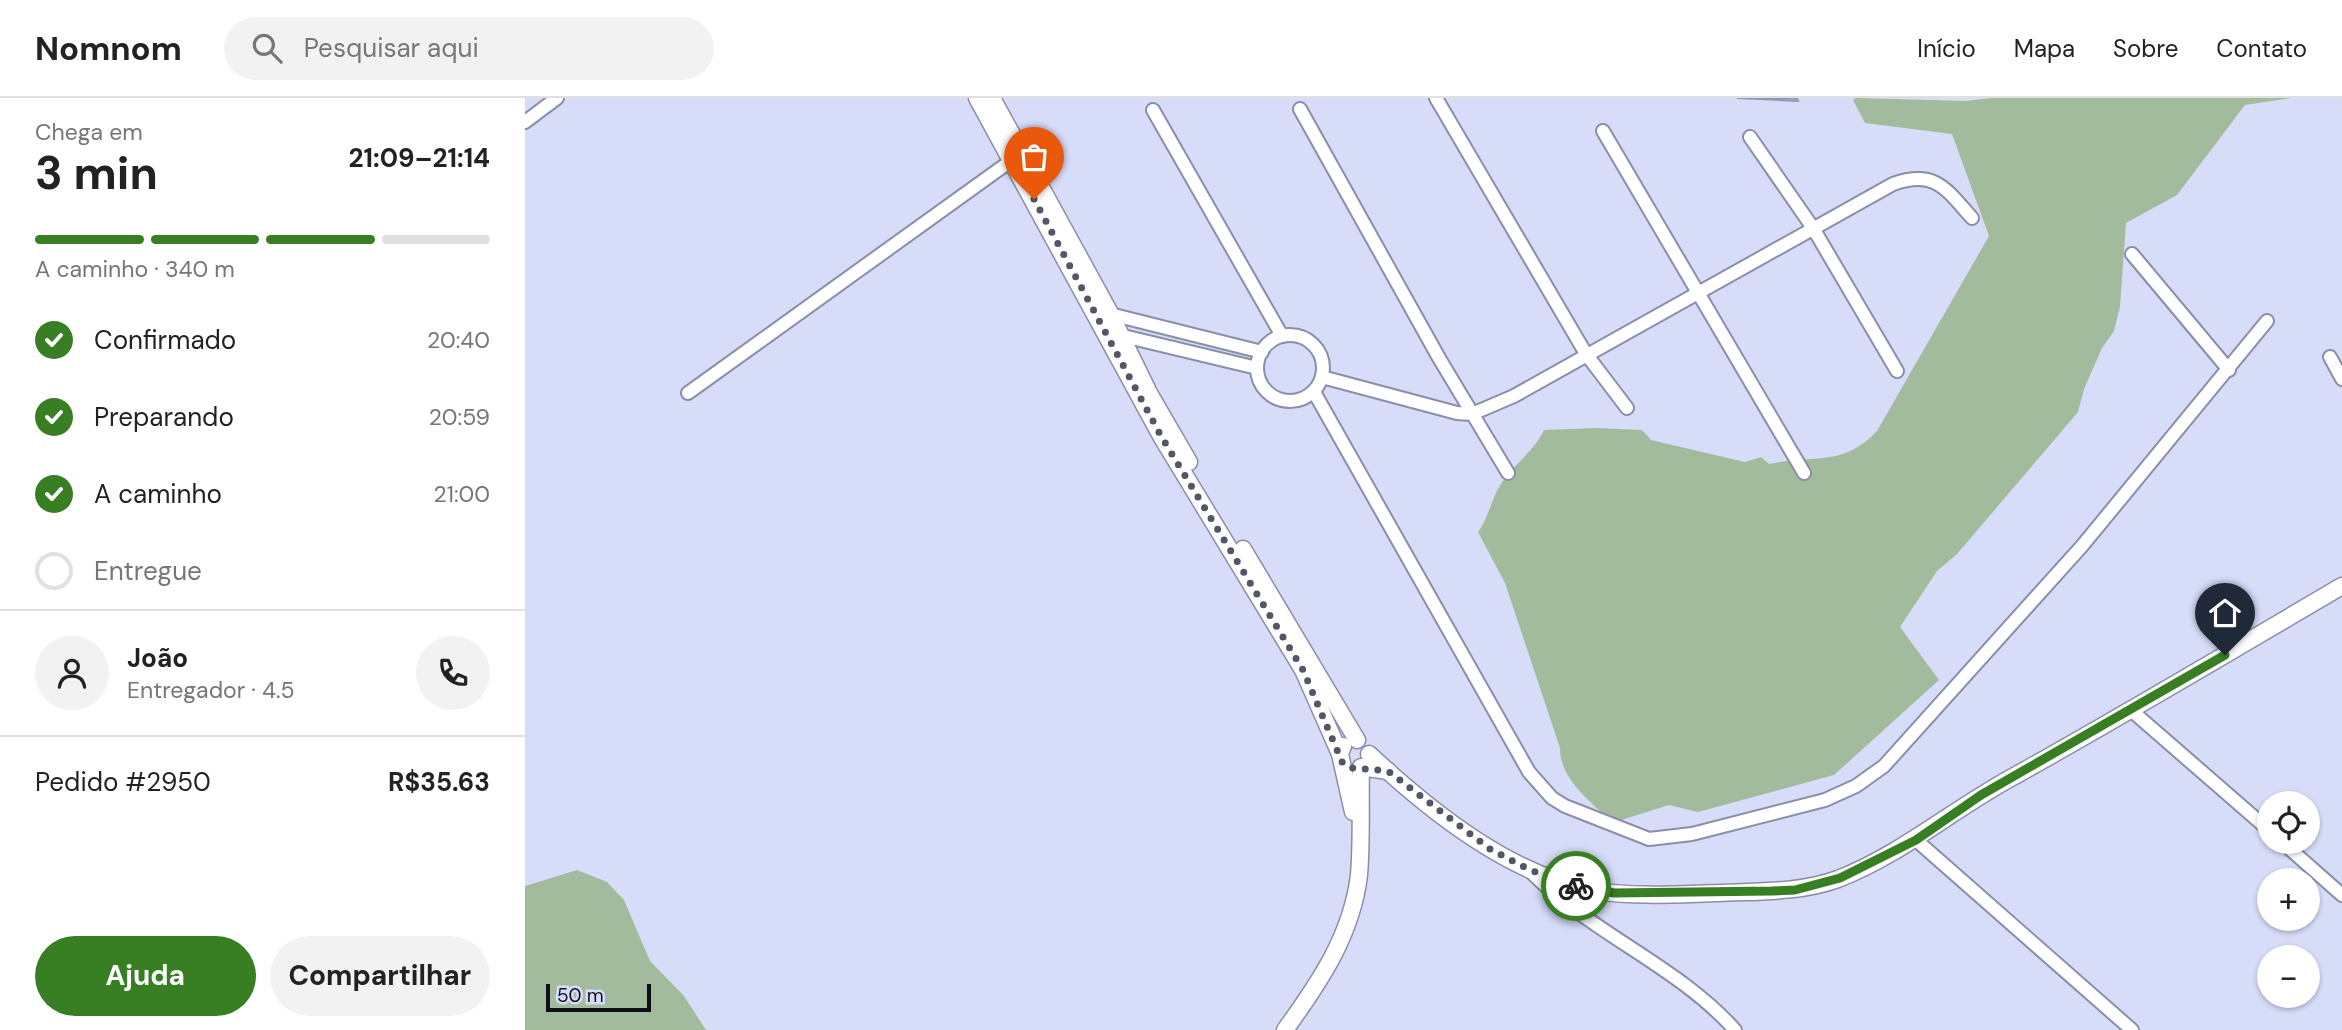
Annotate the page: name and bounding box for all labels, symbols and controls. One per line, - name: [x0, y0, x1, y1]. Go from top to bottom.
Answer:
- search box: [224, 17, 714, 80]
- text: Nomnom: [35, 27, 182, 70]
- icon: search: [248, 29, 286, 67]
- text: Pesquisar aqui: [304, 31, 479, 65]
- text: Início: [1917, 33, 1976, 64]
- text: Mapa: [2014, 33, 2075, 64]
- text: Sobre: [2113, 33, 2178, 64]
- text: Contato: [2216, 33, 2307, 64]
- text: Chega em: [35, 117, 143, 147]
- pin: [1004, 127, 1064, 199]
- icon: bag: [1015, 138, 1053, 176]
- text: 21:09–21:14: [349, 141, 490, 175]
- text: 3 min: [35, 143, 158, 203]
- text: A caminho · 340 m: [35, 254, 235, 284]
- icon: check: [35, 321, 73, 359]
- text: Confirmado: [94, 323, 236, 357]
- text: 20:40: [427, 325, 490, 355]
- icon: check: [35, 398, 73, 436]
- text: Preparando: [94, 400, 234, 434]
- text: 20:59: [429, 402, 490, 432]
- icon: check: [35, 475, 73, 513]
- text: A caminho: [94, 477, 222, 511]
- text: 21:00: [433, 479, 490, 509]
- text: Entregue: [94, 554, 202, 588]
- pin: [2195, 583, 2255, 655]
- icon: home: [2206, 594, 2244, 632]
- button: person: [35, 636, 109, 710]
- button: phone: [416, 636, 490, 710]
- text: João: [127, 641, 188, 675]
- text: Entregador · 4.5: [127, 675, 295, 705]
- text: Pedido #2950: [35, 765, 211, 799]
- text: R$35.63: [388, 765, 490, 799]
- map controls: [2257, 791, 2320, 1008]
- button: locate: [2257, 791, 2320, 854]
- courier: [1541, 851, 1611, 921]
- icon: bike: [1557, 867, 1595, 905]
- button: +: [2257, 868, 2320, 931]
- button: Ajuda: [35, 936, 256, 1016]
- button: Compartilhar: [270, 936, 490, 1016]
- button: −: [2257, 945, 2320, 1008]
- scale bar: [546, 981, 651, 1013]
- text: 50 m: [557, 983, 604, 1008]

